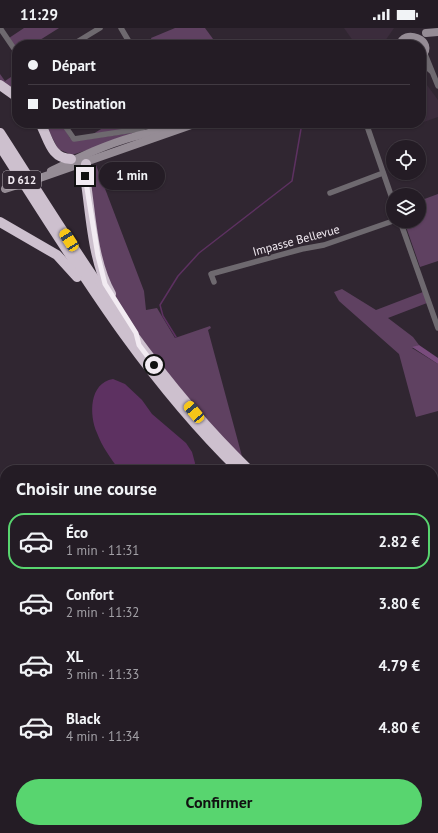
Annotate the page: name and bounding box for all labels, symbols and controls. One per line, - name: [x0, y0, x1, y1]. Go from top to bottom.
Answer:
- text: 11:29: [20, 5, 58, 24]
- text: Départ: [52, 56, 96, 75]
- text: Destination: [52, 94, 126, 113]
- map controls: [386, 140, 426, 228]
- button: locate: [386, 140, 426, 180]
- callout: 1 min: [99, 162, 165, 190]
- route end: [76, 167, 94, 185]
- text: 1 min: [116, 167, 148, 184]
- road number: D 612: [3, 171, 41, 189]
- button: layers: [386, 188, 426, 228]
- street label: Impasse Bellevue: [251, 221, 341, 259]
- car: [57, 227, 81, 253]
- route start: [145, 356, 163, 374]
- car: [182, 399, 206, 425]
- text: Choisir une course: [16, 477, 157, 500]
- icon: car: [18, 523, 54, 559]
- text: Éco: [66, 523, 88, 542]
- text: 2.82 €: [378, 532, 420, 551]
- text: 1 min · 11:31: [66, 542, 139, 559]
- icon: car: [18, 585, 54, 621]
- text: Confort: [66, 585, 114, 604]
- text: 3.80 €: [378, 594, 420, 613]
- text: 2 min · 11:32: [66, 604, 139, 621]
- icon: car: [18, 647, 54, 683]
- text: XL: [66, 647, 83, 666]
- text: 4.79 €: [378, 656, 420, 675]
- text: 3 min · 11:33: [66, 666, 139, 683]
- icon: car: [18, 709, 54, 745]
- text: Black: [66, 709, 101, 728]
- text: 4.80 €: [378, 718, 420, 737]
- text: 4 min · 11:34: [66, 728, 139, 745]
- button: Confirmer: [16, 779, 422, 825]

